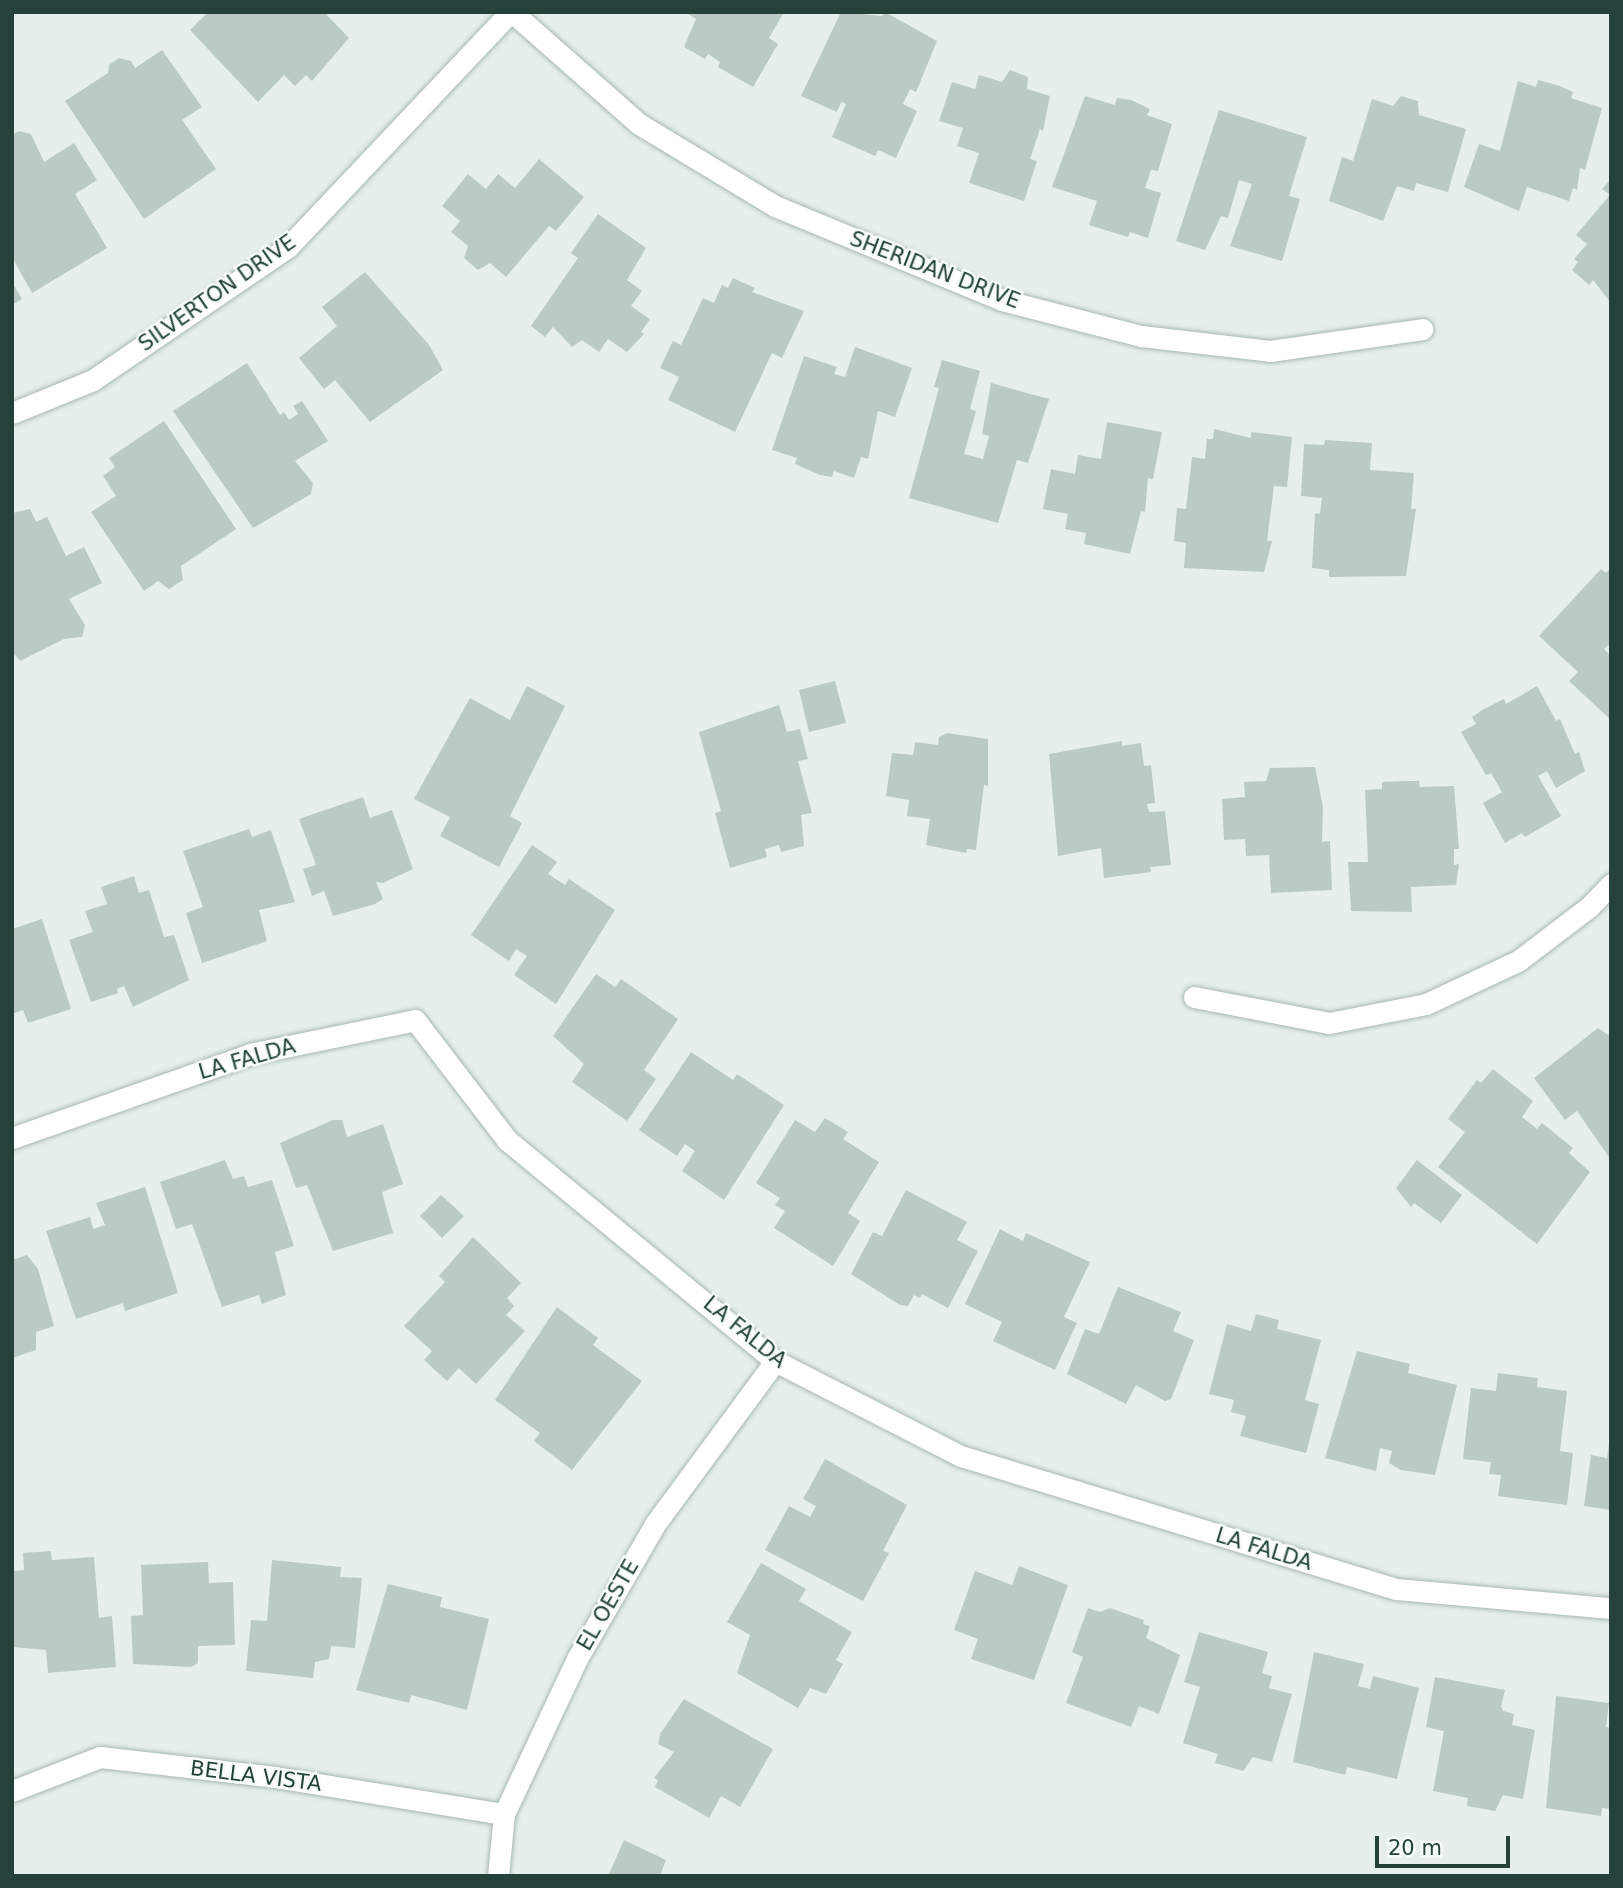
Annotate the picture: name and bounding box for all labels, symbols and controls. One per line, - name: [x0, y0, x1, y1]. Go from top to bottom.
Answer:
- street label: SHERIDAN DRIVE: [846, 226, 1024, 314]
- street label: SILVERTON DRIVE: [134, 229, 300, 357]
- street label: LA FALDA: [196, 1033, 298, 1085]
- street label: LA FALDA: [698, 1291, 792, 1373]
- street label: LA FALDA: [1213, 1522, 1315, 1576]
- street label: EL OESTE: [572, 1555, 644, 1655]
- street label: BELLA VISTA: [189, 1755, 323, 1797]
- scale bar: [1378, 1822, 1513, 1866]
- text: 20 m: [1388, 1836, 1442, 1860]

